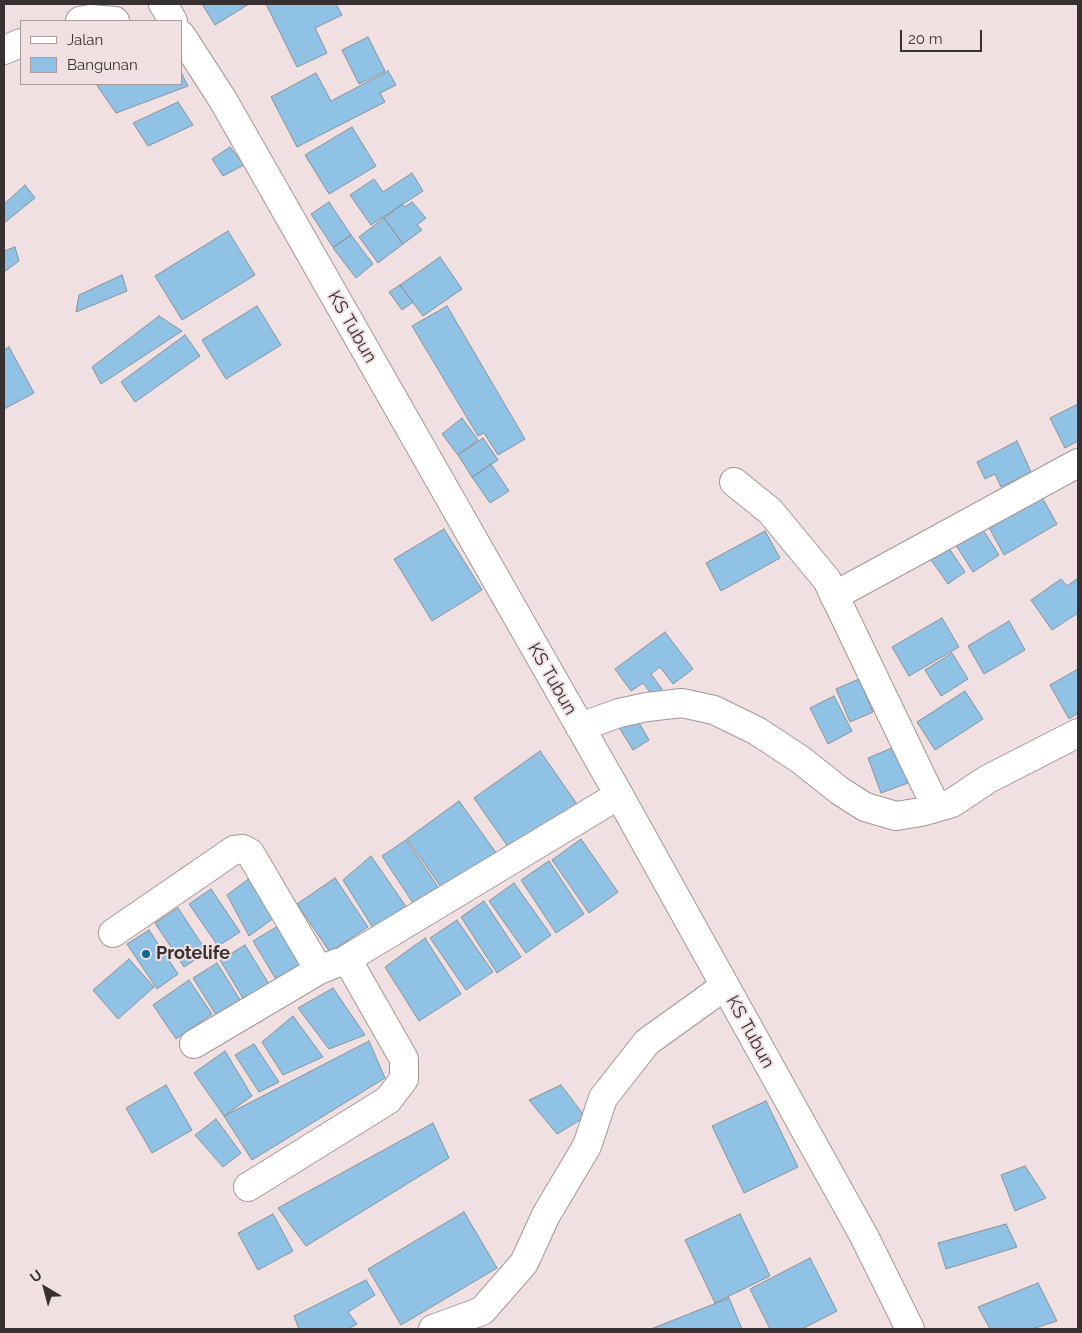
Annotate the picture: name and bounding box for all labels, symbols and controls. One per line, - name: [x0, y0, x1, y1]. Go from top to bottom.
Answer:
- legend: [20, 20, 182, 85]
- scale bar: [902, 20, 984, 52]
- text: 20 m: [908, 30, 943, 48]
- text: Jalan: [67, 31, 103, 49]
- text: Bangunan: [67, 56, 138, 74]
- street label: KS Tubun: [323, 287, 381, 367]
- street label: KS Tubun: [523, 639, 581, 719]
- place label: Protelife: [156, 943, 230, 965]
- marker: Protelife: [140, 948, 152, 960]
- street label: KS Tubun: [721, 992, 779, 1072]
- north arrow: [20, 1263, 70, 1313]
- text: U: [27, 1266, 45, 1286]

